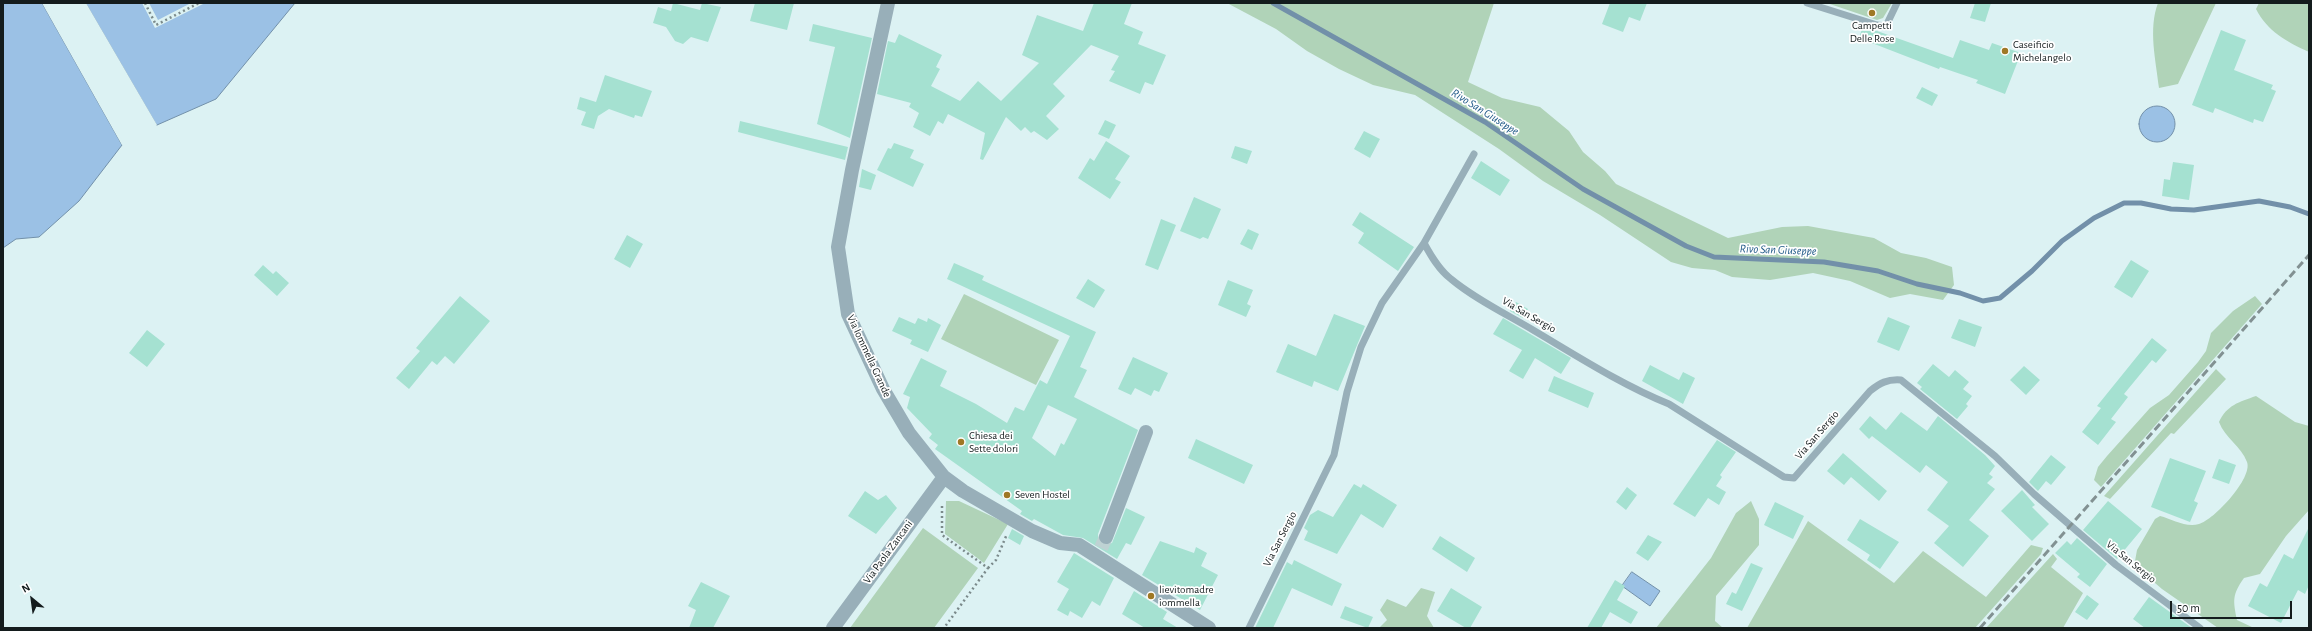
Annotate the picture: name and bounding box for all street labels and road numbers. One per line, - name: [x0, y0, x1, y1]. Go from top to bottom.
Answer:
- street label: Via San Sergio: [1500, 294, 1558, 336]
- street label: Via Iommella Grande: [844, 312, 894, 400]
- street label: Via San Sergio: [1792, 408, 1842, 462]
- street label: Via San Sergio: [1260, 509, 1300, 569]
- street label: Via Paola Zancani: [861, 518, 915, 586]
- street label: Via San Sergio: [2103, 538, 2159, 586]

